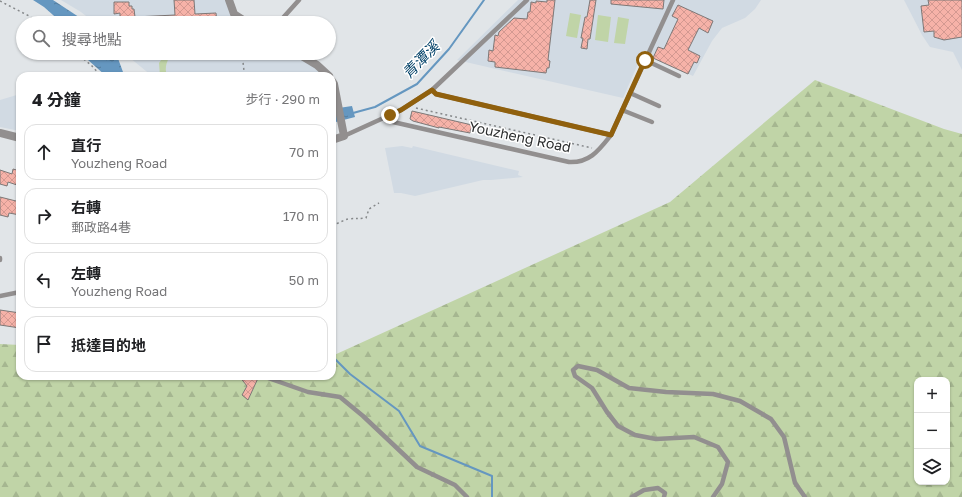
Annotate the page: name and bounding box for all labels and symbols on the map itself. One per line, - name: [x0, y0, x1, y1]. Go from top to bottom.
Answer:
- water label: 青潭溪: [398, 36, 444, 82]
- route start: [636, 51, 654, 69]
- route end: [381, 106, 399, 124]
- street label: Youzheng Road: [468, 117, 573, 156]

